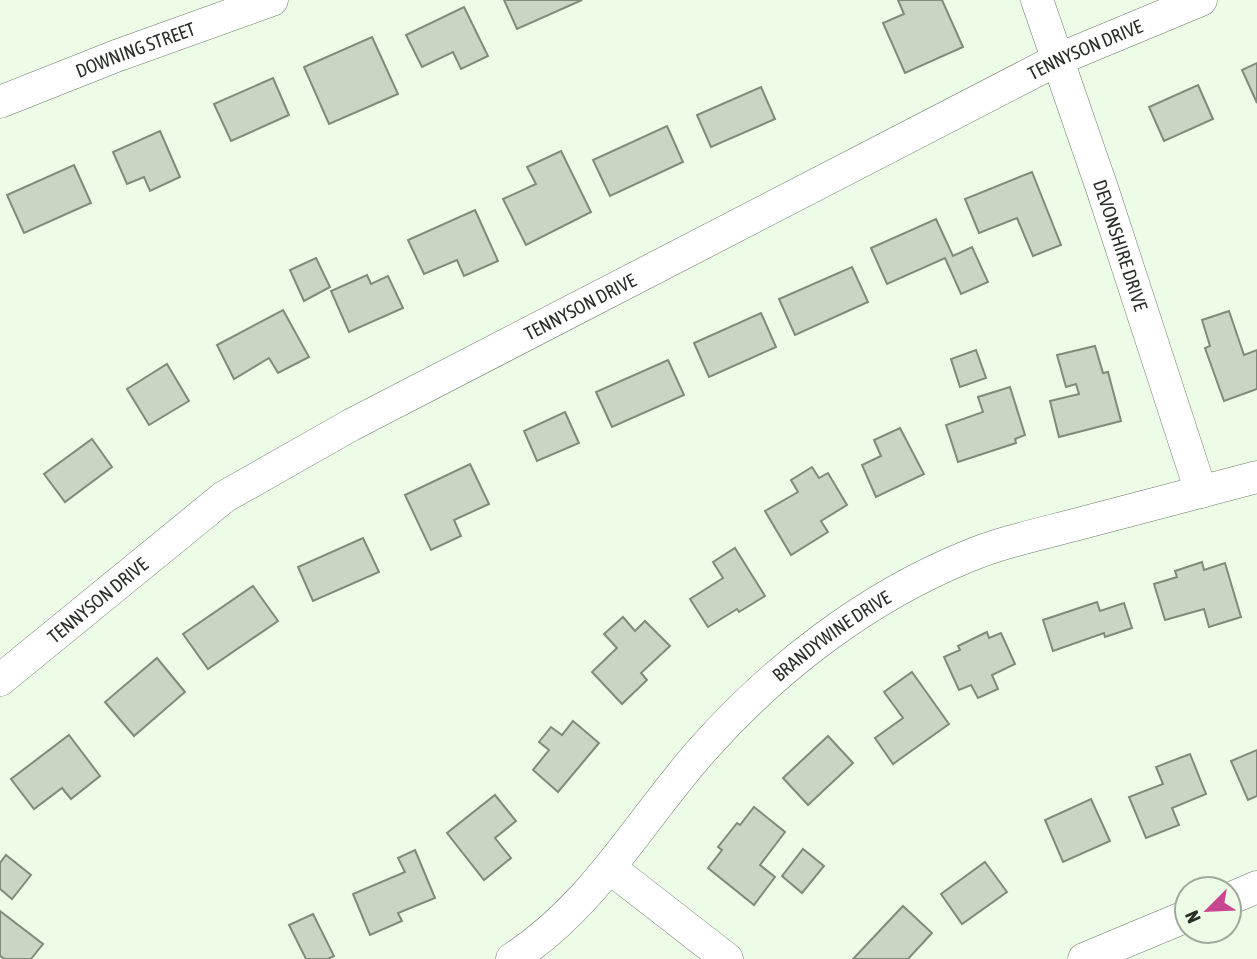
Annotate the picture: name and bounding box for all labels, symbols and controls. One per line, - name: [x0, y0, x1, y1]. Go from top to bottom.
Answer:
- street label: TENNYSON DRIVE: [1024, 15, 1146, 84]
- street label: DOWNING STREET: [72, 17, 199, 82]
- street label: DEVONSHIRE DRIVE: [1089, 177, 1152, 314]
- street label: TENNYSON DRIVE: [520, 269, 640, 345]
- street label: TENNYSON DRIVE: [43, 553, 152, 648]
- street label: BRANDYWINE DRIVE: [768, 586, 894, 686]
- north arrow: [1173, 875, 1243, 945]
- text: N: [1180, 907, 1205, 927]

